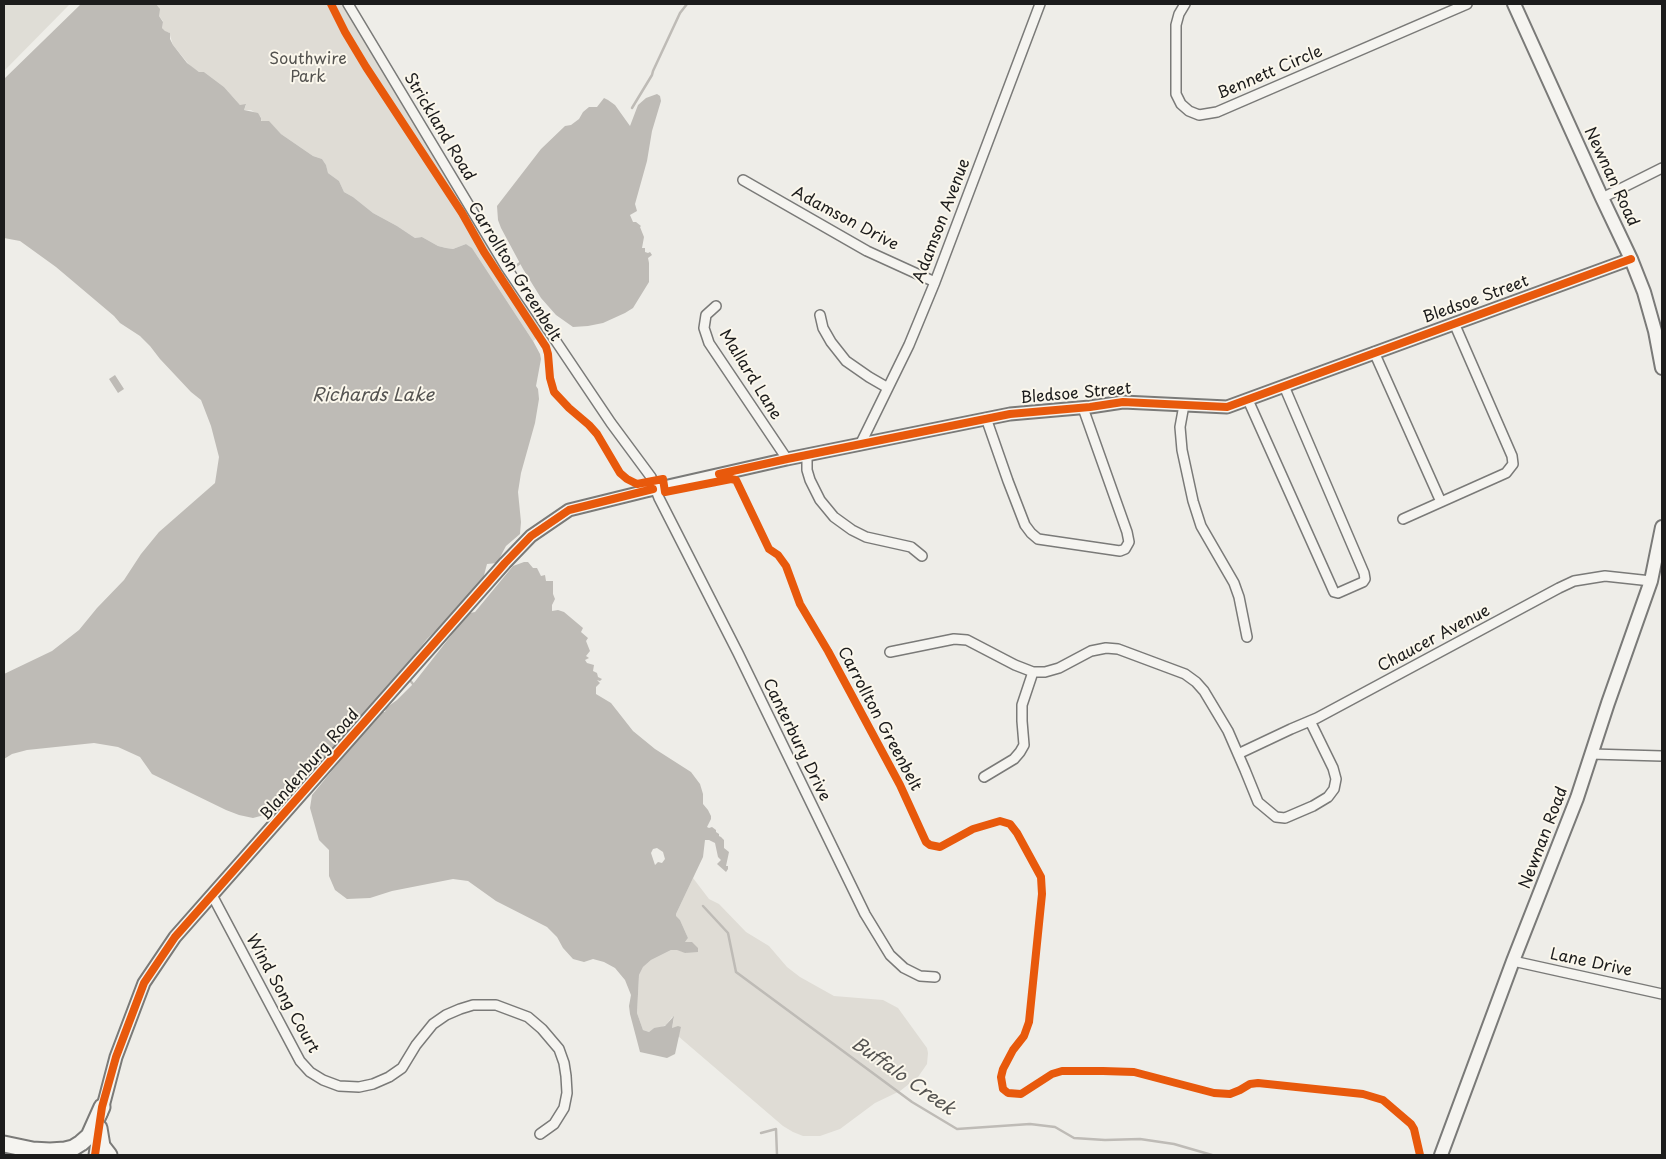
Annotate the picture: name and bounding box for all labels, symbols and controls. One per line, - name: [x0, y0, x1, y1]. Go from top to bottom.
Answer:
- street label: Bennett Circle: [1215, 42, 1325, 104]
- park label: Southwire Park: [269, 50, 347, 88]
- street label: Strickland Road: [399, 70, 479, 184]
- street label: Newnan Road: [1580, 124, 1642, 230]
- street label: Adamson Avenue: [909, 156, 975, 286]
- street label: Adamson Drive: [789, 183, 901, 255]
- street label: Carrollton Greenbelt: [463, 199, 565, 345]
- street label: Bledsoe Street: [1421, 272, 1531, 328]
- street label: Mallard Lane: [715, 326, 785, 424]
- street label: Bledsoe Street: [1020, 380, 1132, 408]
- water label: Richards Lake: [312, 385, 434, 407]
- street label: Chaucer Avenue: [1375, 601, 1493, 677]
- street label: Carrollton Greenbelt: [833, 644, 925, 794]
- street label: Canterbury Drive: [758, 676, 834, 804]
- street label: Blandenburg Road: [256, 705, 364, 825]
- street label: Newnan Road: [1516, 784, 1572, 892]
- street label: Wind Song Court: [241, 931, 323, 1057]
- street label: Lane Drive: [1548, 945, 1634, 981]
- water label: Buffalo Creek: [847, 1033, 959, 1121]

